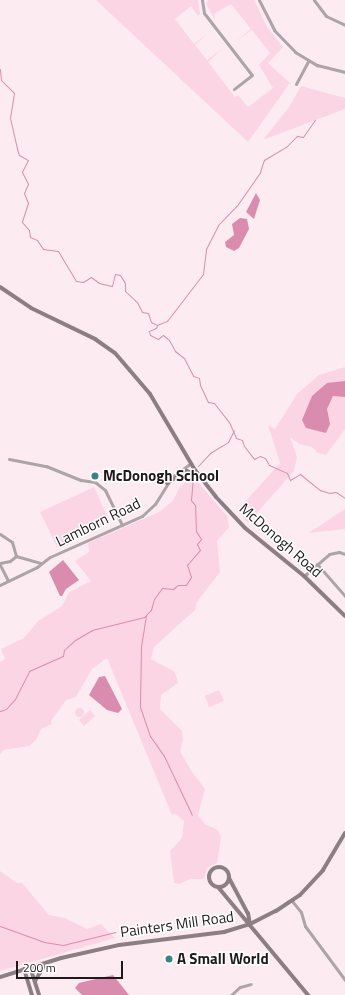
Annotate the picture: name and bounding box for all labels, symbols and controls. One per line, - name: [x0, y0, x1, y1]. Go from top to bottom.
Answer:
- place label: McDonogh School: [103, 467, 219, 485]
- marker: McDonogh School: [90, 471, 100, 481]
- street label: Lamborn Road: [53, 494, 143, 550]
- street label: McDonogh Road: [236, 499, 326, 581]
- street label: Painters Mill Road: [119, 907, 235, 941]
- place label: A Small World: [177, 950, 269, 968]
- scale bar: [18, 953, 125, 979]
- marker: A Small World: [164, 954, 174, 964]
- text: 200 m: [23, 958, 56, 977]

